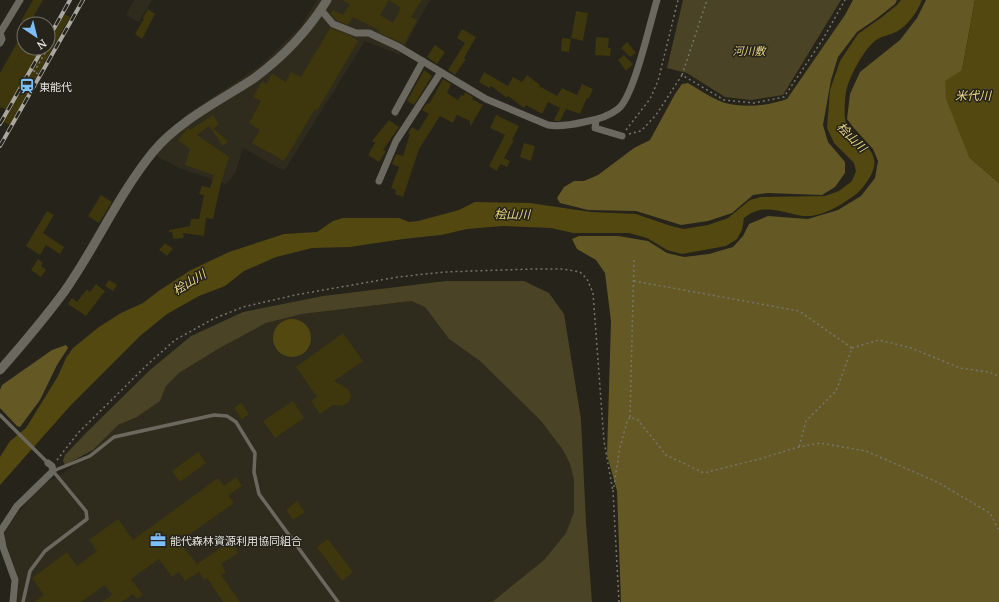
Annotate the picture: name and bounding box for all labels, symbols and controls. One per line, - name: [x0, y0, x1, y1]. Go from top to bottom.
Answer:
- north arrow: [16, 16, 56, 56]
- text: N: [34, 36, 50, 53]
- park label: 河川敷: [733, 43, 767, 58]
- station icon: 東能代: [18, 77, 36, 95]
- place label: 東能代: [39, 79, 72, 94]
- water label: 米代川: [955, 87, 993, 104]
- water label: 桧山川: [833, 118, 872, 157]
- water label: 桧山川: [494, 205, 532, 223]
- water label: 桧山川: [169, 264, 211, 299]
- office icon: 能代森林資源利用協同組合: [149, 531, 167, 549]
- place label: 能代森林資源利用協同組合: [170, 533, 302, 548]

